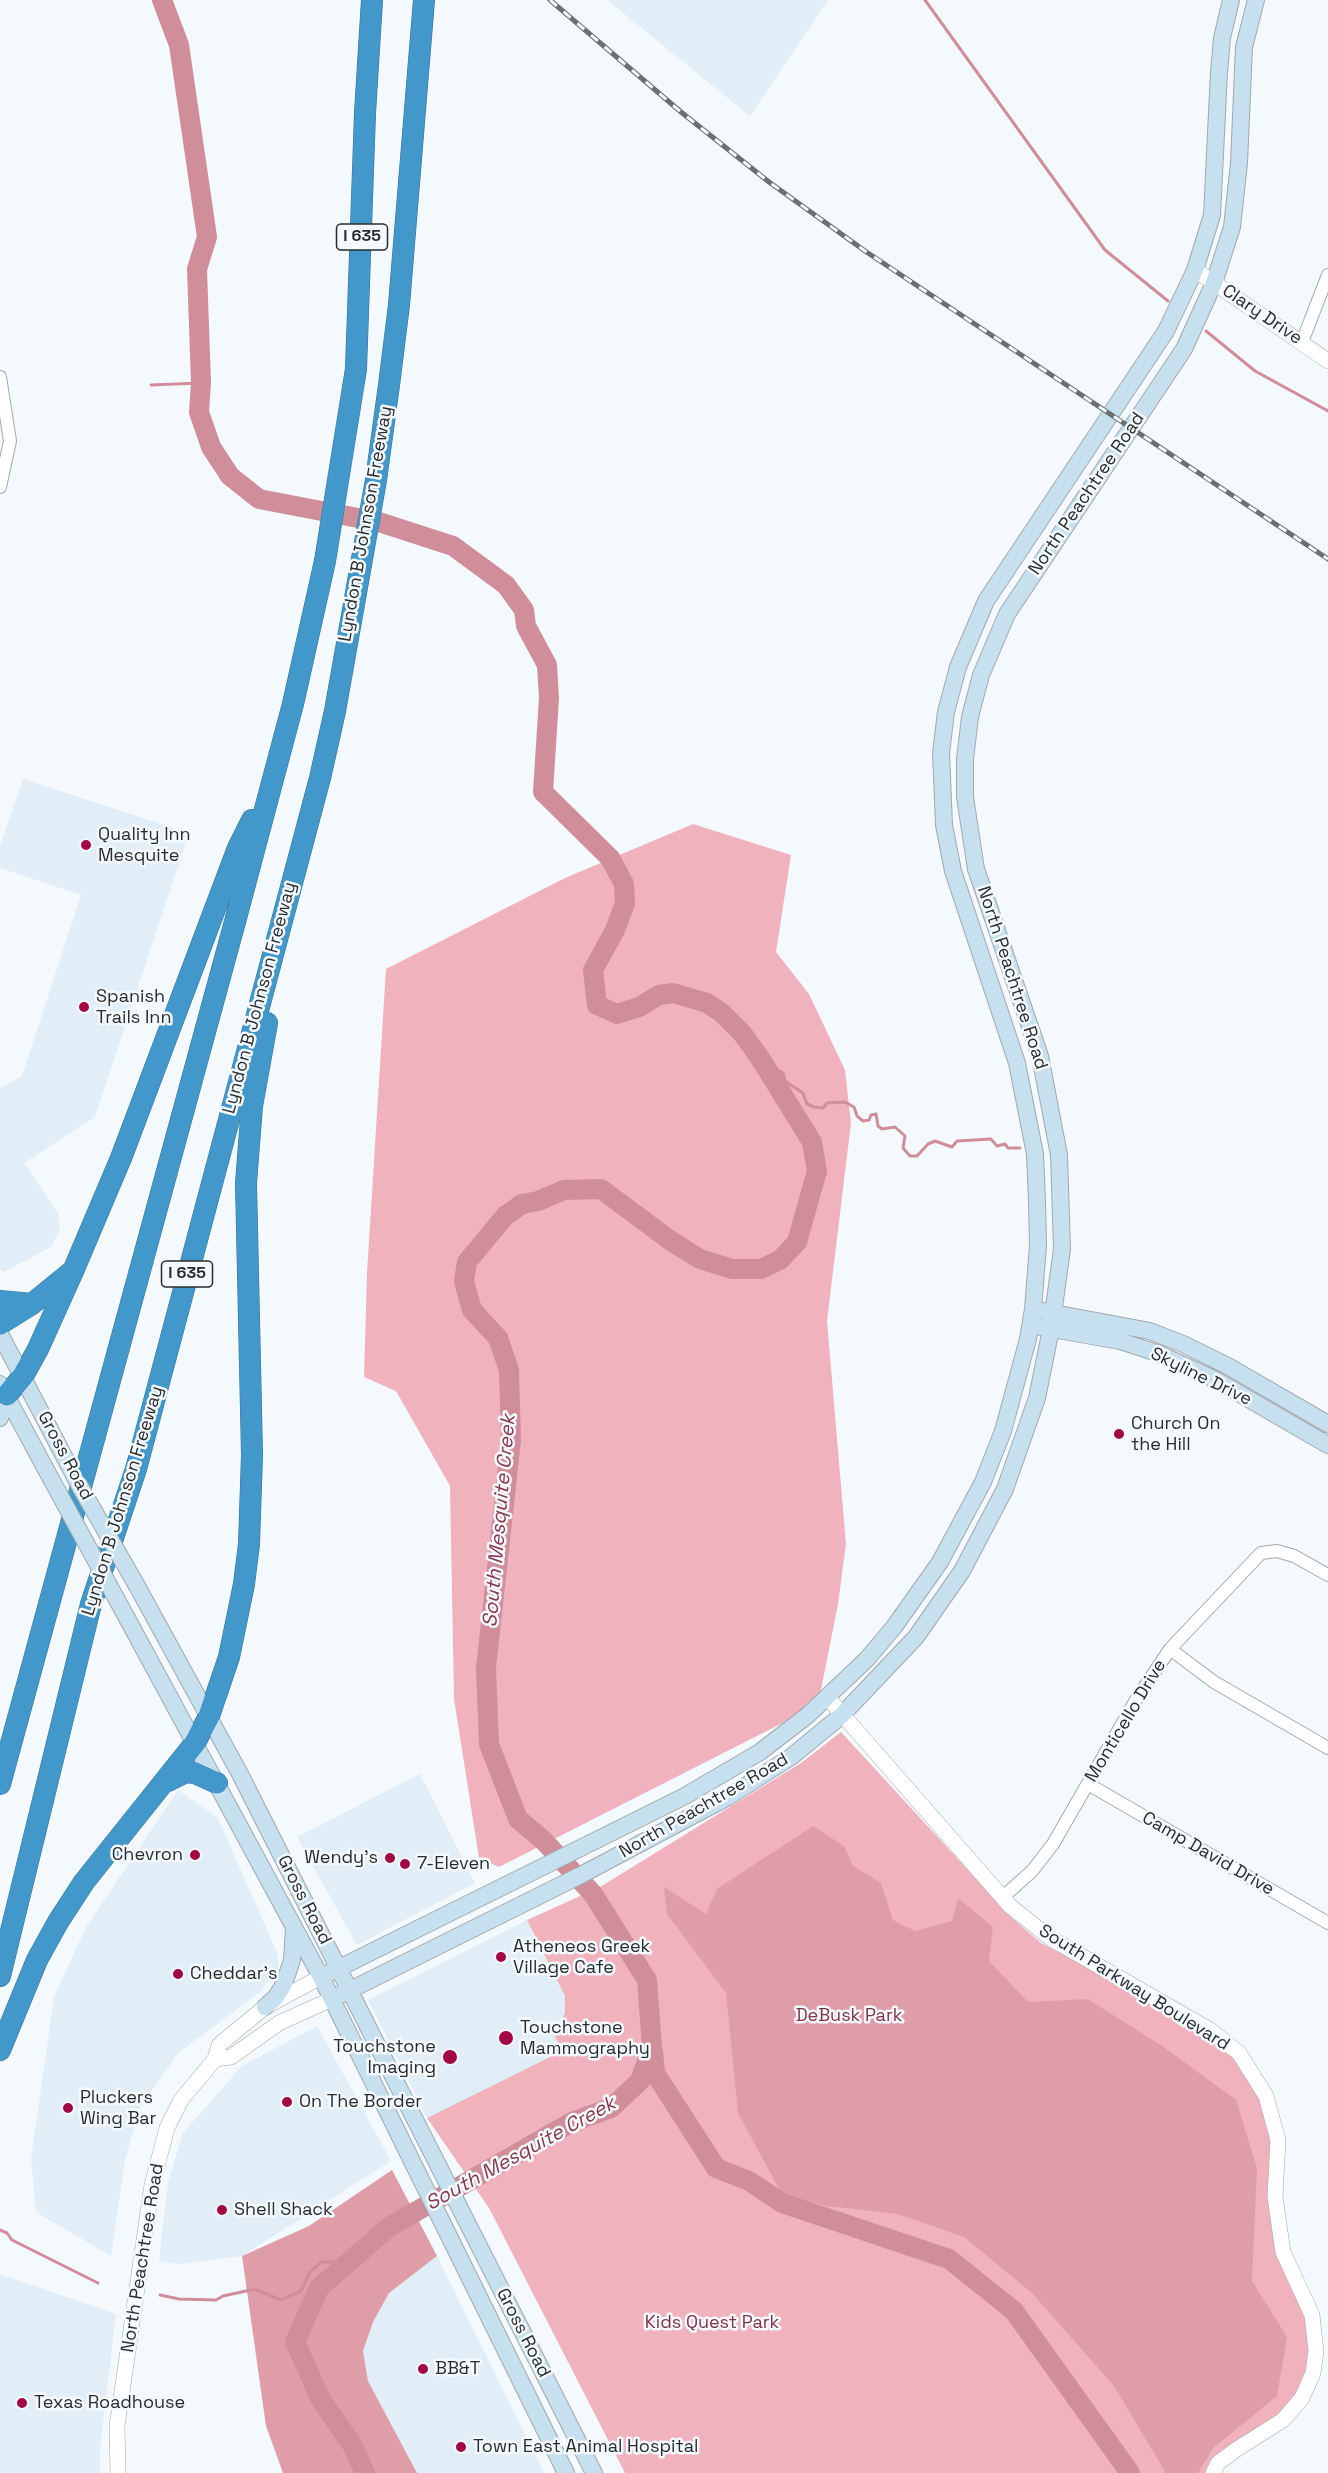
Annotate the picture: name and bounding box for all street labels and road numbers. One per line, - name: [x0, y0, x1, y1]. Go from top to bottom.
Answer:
- road number: I 635: [336, 224, 388, 250]
- street label: Clary Drive: [1218, 280, 1306, 350]
- street label: Lyndon B Johnson Freeway: [335, 404, 397, 644]
- street label: North Peachtree Road: [1025, 409, 1149, 579]
- street label: Lyndon B Johnson Freeway: [219, 880, 301, 1116]
- street label: North Peachtree Road: [972, 884, 1052, 1072]
- road number: I 635: [162, 1261, 213, 1287]
- street label: Skyline Drive: [1147, 1343, 1255, 1411]
- street label: Lyndon B Johnson Freeway: [78, 1384, 168, 1618]
- street label: Gross Road: [33, 1408, 97, 1504]
- street label: Monticello Drive: [1081, 1656, 1171, 1786]
- street label: North Peachtree Road: [616, 1749, 792, 1863]
- street label: Camp David Drive: [1138, 1807, 1278, 1901]
- street label: Gross Road: [272, 1852, 336, 1948]
- street label: South Parkway Boulevard: [1035, 1920, 1233, 2056]
- street label: North Peachtree Road: [117, 2162, 169, 2354]
- street label: Gross Road: [491, 2285, 555, 2381]

